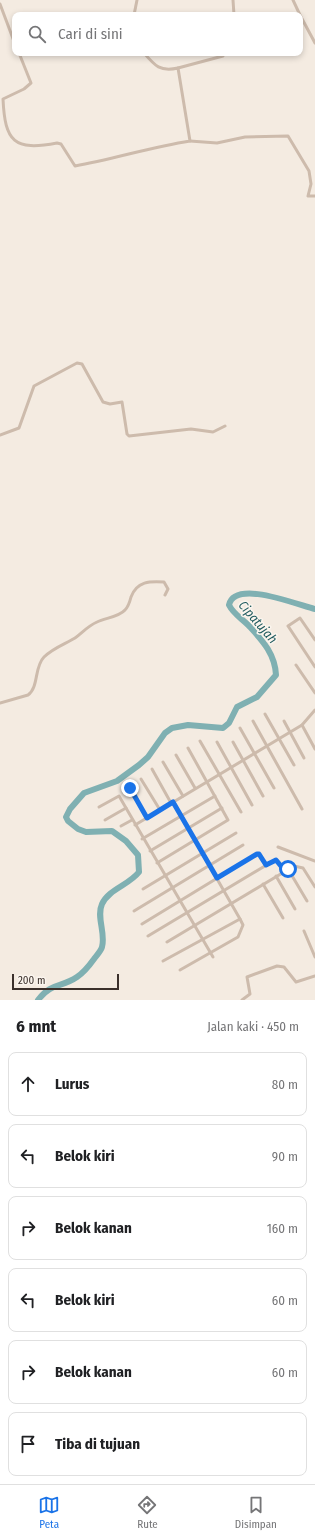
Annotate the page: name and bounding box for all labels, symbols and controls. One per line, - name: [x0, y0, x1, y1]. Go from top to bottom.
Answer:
- search box: [12, 12, 303, 56]
- icon: search: [26, 23, 48, 45]
- text: Cari di sini: [58, 25, 123, 43]
- water label: Cipatujah: [236, 598, 280, 646]
- route end: [121, 779, 139, 797]
- route start: [279, 860, 297, 878]
- scale bar: [12, 972, 119, 991]
- text: 200 m: [18, 974, 45, 987]
- text: 6 mnt: [16, 1016, 56, 1037]
- text: Jalan kaki · 450 m: [207, 1019, 299, 1034]
- icon: ahead: [17, 1073, 39, 1095]
- text: Lurus: [55, 1075, 89, 1093]
- text: 80 m: [272, 1077, 298, 1092]
- icon: left: [17, 1145, 39, 1167]
- text: Belok kiri: [55, 1147, 115, 1165]
- text: 90 m: [272, 1149, 298, 1164]
- icon: right: [17, 1217, 39, 1239]
- text: Belok kanan: [55, 1219, 132, 1237]
- text: 160 m: [267, 1221, 298, 1236]
- icon: left: [17, 1289, 39, 1311]
- text: Belok kiri: [55, 1291, 115, 1309]
- text: 60 m: [272, 1293, 298, 1308]
- icon: right: [17, 1361, 39, 1383]
- text: Belok kanan: [55, 1363, 132, 1381]
- text: 60 m: [272, 1365, 298, 1380]
- icon: arrive: [17, 1433, 39, 1455]
- text: Tiba di tujuan: [55, 1435, 140, 1453]
- tab: Peta: [38, 1494, 60, 1531]
- tab: Rute: [136, 1494, 158, 1531]
- tab: Disimpan: [235, 1494, 277, 1531]

